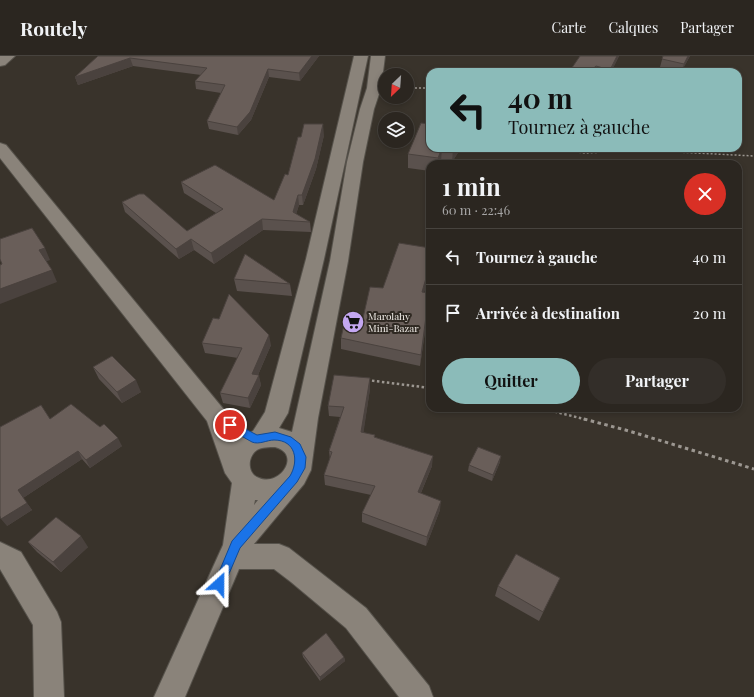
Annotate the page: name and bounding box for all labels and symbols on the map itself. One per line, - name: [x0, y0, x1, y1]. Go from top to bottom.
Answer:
- north arrow: [378, 68, 414, 104]
- supermarket icon: Marolahy Mini-Bazar: [340, 309, 366, 335]
- place label: Marolahy Mini-Bazar: [368, 309, 419, 335]
- pin: [213, 408, 247, 442]
- position arrow: [198, 563, 240, 605]

